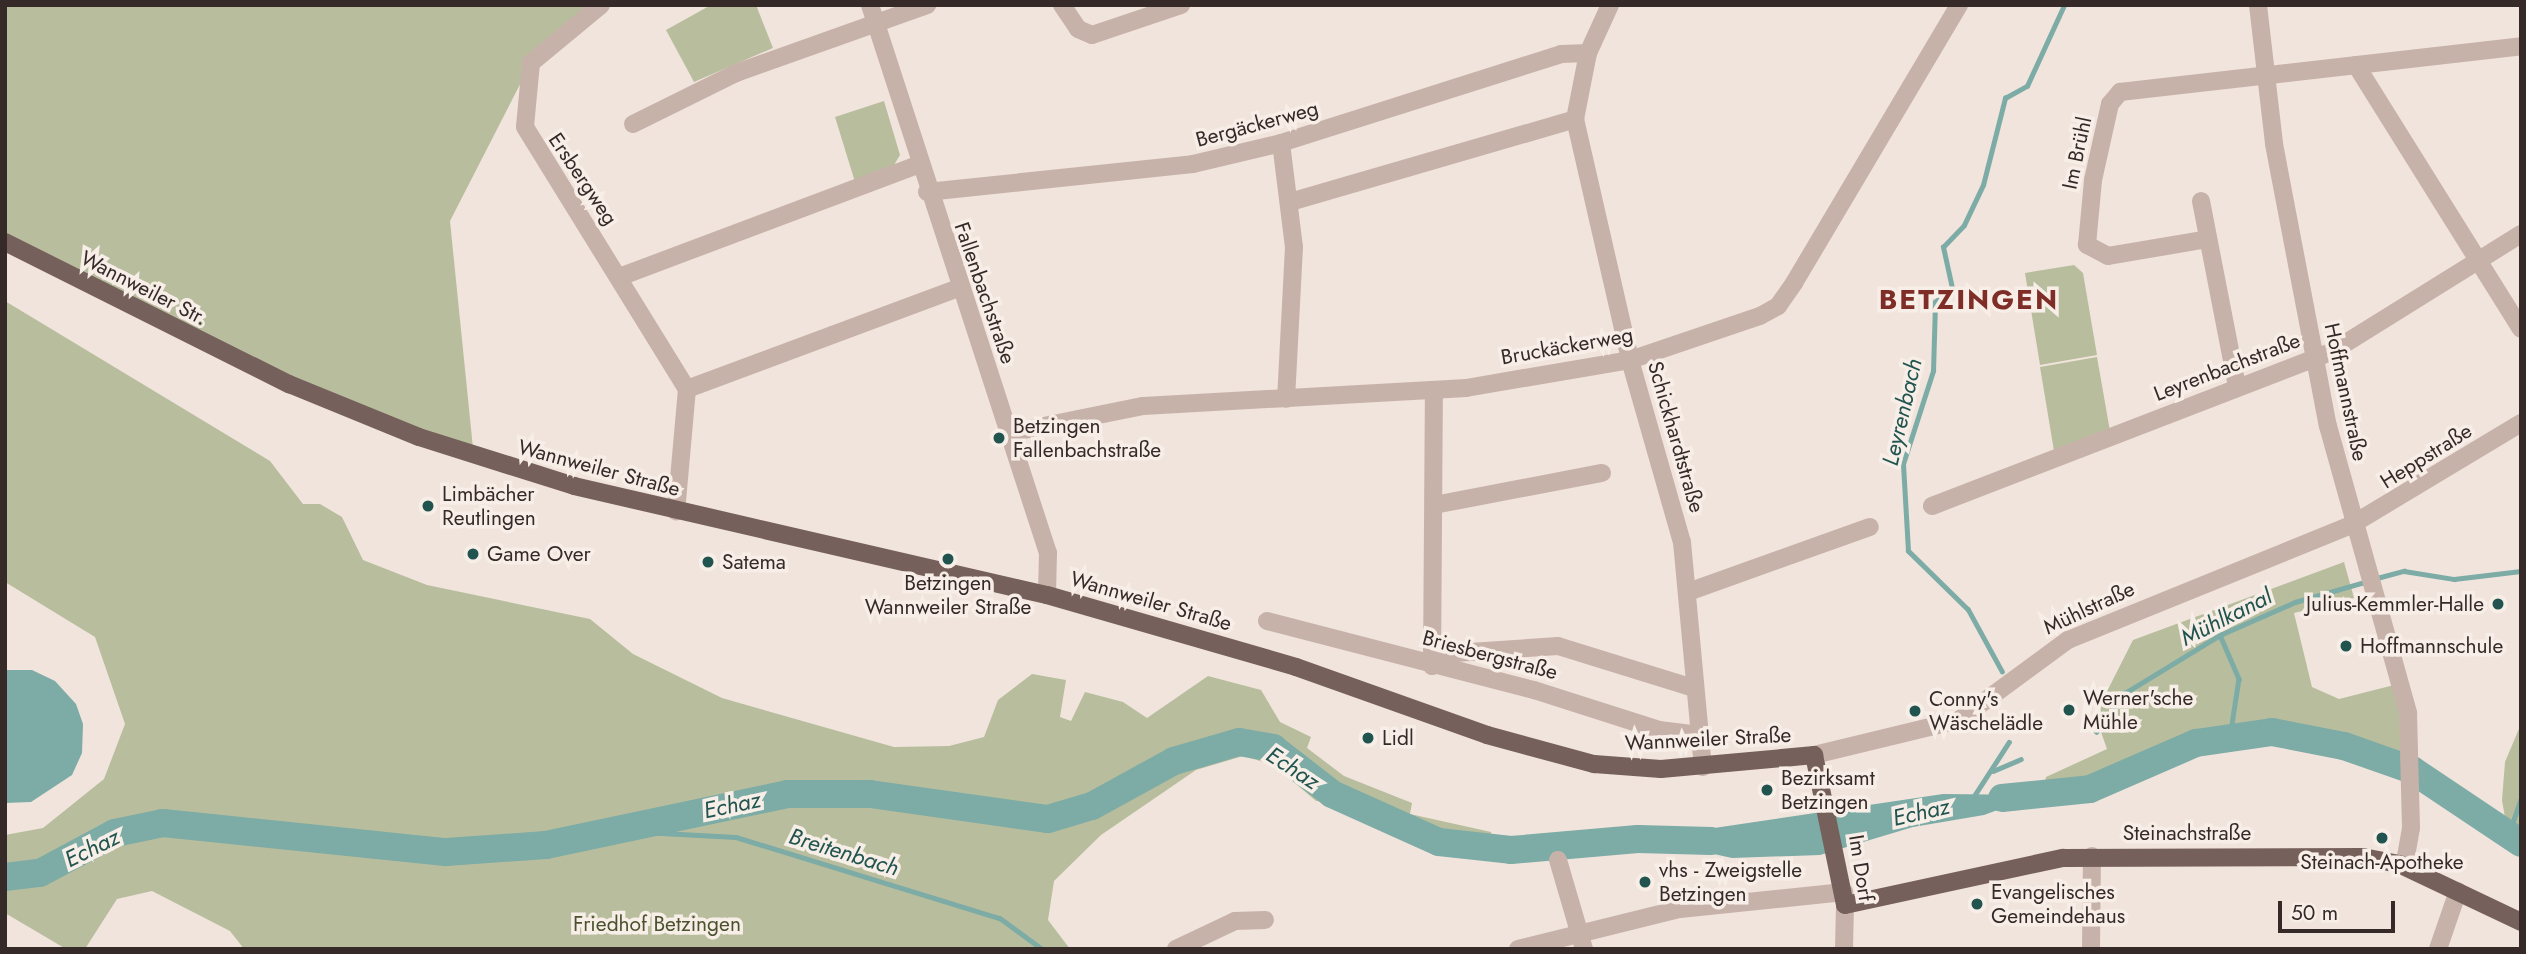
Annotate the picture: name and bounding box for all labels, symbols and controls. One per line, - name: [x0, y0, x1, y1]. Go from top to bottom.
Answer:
- street label: Bergäckerweg: [1193, 96, 1321, 152]
- street label: Im Brühl: [2057, 114, 2097, 192]
- street label: Ersbergweg: [543, 128, 623, 230]
- street label: Fallenbachstraße: [949, 219, 1021, 367]
- street label: Wannweiler Str.: [76, 245, 212, 331]
- district label: BETZINGEN: [1880, 283, 2058, 317]
- street label: Hoffmannstraße: [2319, 321, 2373, 463]
- street label: Bruckäckerweg: [1499, 322, 1635, 370]
- street label: Leyrenbachstraße: [2150, 328, 2304, 406]
- water label: Leyrenbach: [1876, 356, 1928, 468]
- street label: Schickhardtstraße: [1642, 358, 1710, 516]
- place label: Betzingen Fallenbachstraße: [1013, 413, 1161, 463]
- street label: Heppstraße: [2376, 418, 2476, 494]
- marker: Betzingen Fallenbachstraße: [991, 430, 1007, 446]
- street label: Wannweiler Straße: [515, 434, 683, 502]
- place label: Limbächer Reutlingen: [442, 481, 536, 531]
- marker: Limbächer Reutlingen: [420, 498, 436, 514]
- place label: Game Over: [487, 541, 591, 567]
- marker: Game Over: [465, 546, 481, 562]
- place label: Satema: [722, 549, 786, 575]
- marker: Betzingen Wannweiler Straße: [940, 551, 956, 567]
- marker: Satema: [700, 554, 716, 570]
- street label: Wannweiler Straße: [1067, 566, 1235, 636]
- place label: Betzingen Wannweiler Straße: [865, 570, 1031, 620]
- street label: Mühlstraße: [2040, 576, 2138, 640]
- water label: Mühlkanal: [2176, 582, 2276, 652]
- place label: Julius-Kemmler-Halle: [2306, 591, 2484, 617]
- marker: Julius-Kemmler-Halle: [2490, 596, 2506, 612]
- street label: Briesbergstraße: [1420, 625, 1560, 685]
- place label: Hoffmannschule: [2360, 633, 2503, 659]
- marker: Hoffmannschule: [2338, 638, 2354, 654]
- place label: Werner'sche Mühle: [2083, 685, 2193, 735]
- place label: Conny's Wäschelädle: [1929, 686, 2043, 736]
- marker: Werner'sche Mühle: [2061, 702, 2077, 718]
- marker: Conny's Wäschelädle: [1907, 703, 1923, 719]
- street label: Wannweiler Straße: [1624, 722, 1792, 756]
- place label: Lidl: [1382, 725, 1414, 751]
- marker: Lidl: [1360, 730, 1376, 746]
- water label: Echaz: [1261, 741, 1325, 795]
- place label: Bezirksamt Betzingen: [1781, 765, 1875, 815]
- marker: Bezirksamt Betzingen: [1759, 782, 1775, 798]
- water label: Echaz: [701, 786, 763, 824]
- water label: Echaz: [1890, 792, 1952, 832]
- street label: Steinachstraße: [2123, 820, 2251, 846]
- water label: Breitenbach: [786, 822, 902, 882]
- water label: Echaz: [60, 823, 124, 873]
- marker: Steinach-Apotheke: [2374, 830, 2390, 846]
- street label: Im Dorf: [1843, 833, 1879, 903]
- place label: Steinach-Apotheke: [2300, 849, 2464, 875]
- place label: vhs - Zweigstelle Betzingen: [1659, 857, 1802, 907]
- marker: vhs - Zweigstelle Betzingen: [1637, 874, 1653, 890]
- place label: Evangelisches Gemeindehaus: [1991, 879, 2125, 929]
- scale bar: [2281, 888, 2398, 932]
- marker: Evangelisches Gemeindehaus: [1969, 896, 1985, 912]
- text: 50 m: [2291, 898, 2338, 928]
- park label: Friedhof Betzingen: [573, 911, 741, 937]

